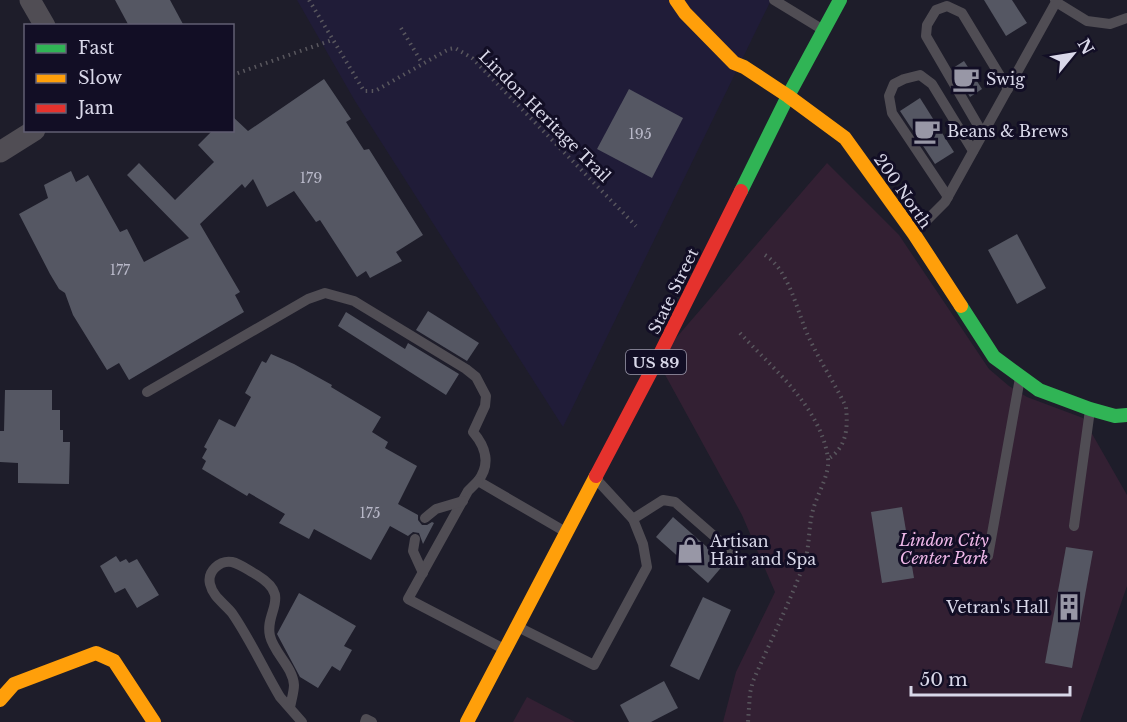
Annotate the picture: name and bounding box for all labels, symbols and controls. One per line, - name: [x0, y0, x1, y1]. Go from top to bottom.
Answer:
- legend: [24, 24, 234, 132]
- north arrow: [1043, 24, 1103, 84]
- text: N: [1074, 35, 1098, 58]
- text: Fast: [78, 37, 115, 59]
- street label: Lindon Heritage Trail: [475, 46, 615, 186]
- cafe icon: Swig: [951, 64, 981, 94]
- text: Slow: [78, 67, 123, 89]
- place label: Swig: [986, 69, 1025, 89]
- text: Jam: [76, 97, 114, 119]
- cafe icon: Beans & Brews: [912, 116, 942, 146]
- place label: Beans & Brews: [947, 121, 1068, 141]
- house number: 195: [628, 125, 652, 143]
- street label: 200 North: [870, 150, 936, 232]
- house number: 179: [300, 169, 322, 187]
- street label: State Street: [644, 245, 702, 337]
- house number: 177: [110, 261, 131, 279]
- road number: US 89: [626, 350, 686, 374]
- house number: 175: [359, 504, 381, 522]
- park label: Lindon City Center Park: [898, 530, 990, 568]
- place label: Artisan Hair and Spa: [709, 531, 816, 569]
- shop icon: Artisan Hair and Spa: [675, 535, 705, 565]
- building icon: Vetran's Hall: [1054, 592, 1084, 622]
- place label: Vetran's Hall: [945, 597, 1049, 617]
- scale bar: [911, 659, 1070, 697]
- text: 50 m: [920, 669, 968, 691]

